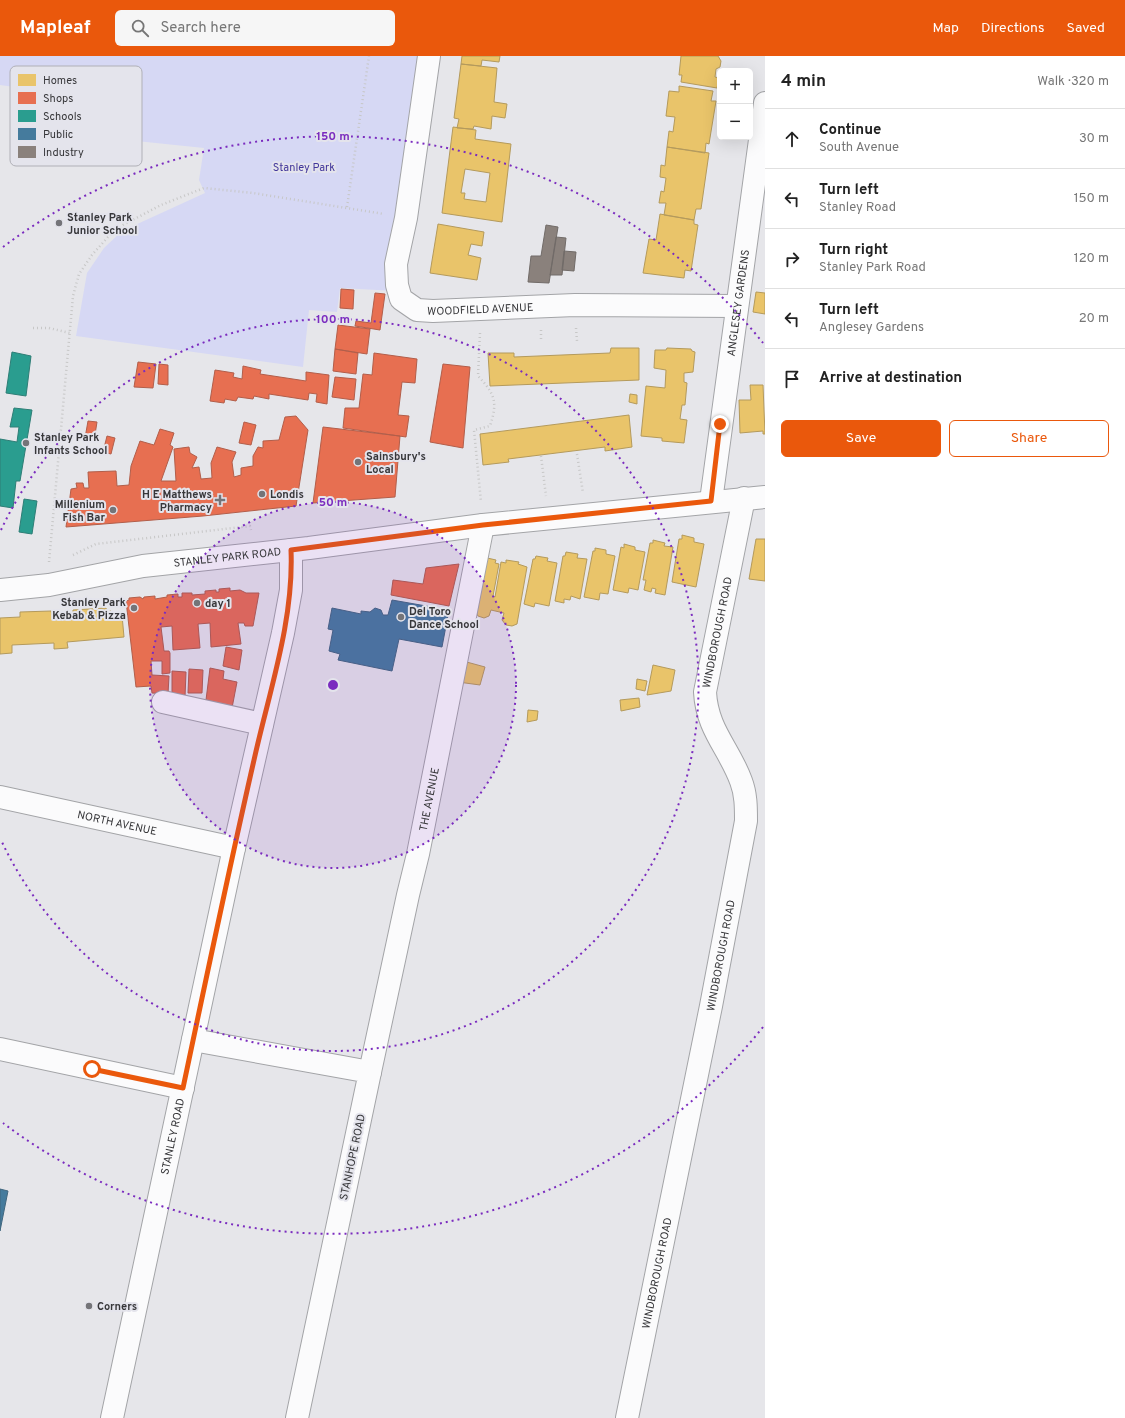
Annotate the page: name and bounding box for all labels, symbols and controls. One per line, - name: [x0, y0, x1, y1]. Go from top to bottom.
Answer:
- search box: [115, 10, 395, 46]
- text: Mapleaf: [20, 16, 91, 40]
- icon: search: [129, 17, 151, 39]
- text: Search here: [161, 19, 241, 38]
- text: Map: [933, 20, 959, 37]
- text: Directions: [981, 20, 1045, 37]
- text: Saved: [1067, 20, 1105, 37]
- legend: [10, 66, 142, 166]
- map controls: [717, 68, 753, 140]
- button: +: [717, 68, 753, 104]
- text: 4 min: [781, 71, 826, 93]
- text: Homes: [43, 74, 77, 88]
- text: Walk · 320 m: [1037, 74, 1109, 90]
- text: Shops: [43, 92, 73, 106]
- button: −: [717, 104, 753, 140]
- text: Schools: [43, 110, 82, 124]
- text: Continue: [819, 121, 881, 140]
- text: Public: [43, 128, 73, 142]
- icon: ahead: [781, 128, 803, 150]
- text: 150 m: [316, 129, 350, 145]
- text: 30 m: [1079, 131, 1109, 147]
- text: South Avenue: [819, 140, 899, 156]
- text: Industry: [43, 146, 84, 160]
- park label: Stanley Park: [273, 161, 335, 175]
- text: Turn left: [819, 181, 879, 200]
- icon: left: [781, 188, 803, 210]
- text: 150 m: [1074, 191, 1109, 207]
- text: Stanley Road: [819, 200, 896, 216]
- place label: Stanley Park Junior School: [67, 211, 138, 238]
- marker: Stanley Park Junior School: [54, 218, 64, 228]
- text: Turn right: [819, 241, 888, 260]
- icon: right: [781, 248, 803, 270]
- street label: ANGLESEY GARDENS: [725, 249, 753, 357]
- text: 120 m: [1074, 251, 1109, 267]
- text: Stanley Park Road: [819, 260, 926, 276]
- street label: WOODFIELD AVENUE: [427, 301, 534, 319]
- text: Turn left: [819, 301, 879, 320]
- icon: left: [781, 308, 803, 330]
- text: 20 m: [1079, 311, 1109, 327]
- text: 100 m: [316, 312, 350, 328]
- text: Anglesey Gardens: [819, 320, 924, 336]
- icon: arrive: [781, 368, 803, 390]
- text: Arrive at destination: [819, 369, 962, 388]
- route end: [711, 415, 729, 433]
- button: Save: [781, 420, 941, 457]
- button: Share: [949, 420, 1109, 457]
- place label: Stanley Park Infants School: [34, 431, 107, 458]
- marker: Stanley Park Infants School: [21, 438, 31, 448]
- place label: Sainsbury's Local: [366, 450, 426, 477]
- marker: Sainsbury's Local: [353, 457, 363, 467]
- place label: H E Matthews Pharmacy: [142, 488, 212, 515]
- place label: Londis: [270, 488, 304, 502]
- marker: Londis: [257, 489, 267, 499]
- marker: H E Matthews Pharmacy: [215, 495, 225, 505]
- text: 50 m: [319, 495, 347, 511]
- place label: Millenium Fish Bar: [55, 498, 105, 525]
- marker: Millenium Fish Bar: [108, 505, 118, 515]
- street label: STANLEY PARK ROAD: [173, 545, 282, 571]
- street label: WINDBOROUGH ROAD: [700, 576, 736, 689]
- place label: Stanley Park Kebab & Pizza: [52, 596, 126, 623]
- place label: day 1: [205, 597, 231, 611]
- marker: day 1: [192, 598, 202, 608]
- marker: Stanley Park Kebab & Pizza: [129, 603, 139, 613]
- place label: Del Toro Dance School: [409, 605, 479, 632]
- marker: Del Toro Dance School: [396, 612, 406, 622]
- centre of rings: [326, 678, 340, 692]
- street label: THE AVENUE: [417, 766, 443, 833]
- street label: NORTH AVENUE: [76, 808, 158, 839]
- street label: WINDBOROUGH ROAD: [704, 899, 739, 1013]
- route start: [83, 1060, 101, 1078]
- street label: STANLEY ROAD: [158, 1097, 188, 1176]
- street label: STANHOPE ROAD: [337, 1113, 369, 1202]
- street label: WINDBOROUGH ROAD: [639, 1216, 676, 1330]
- place label: Corners: [97, 1300, 137, 1314]
- marker: Corners: [84, 1301, 94, 1311]

